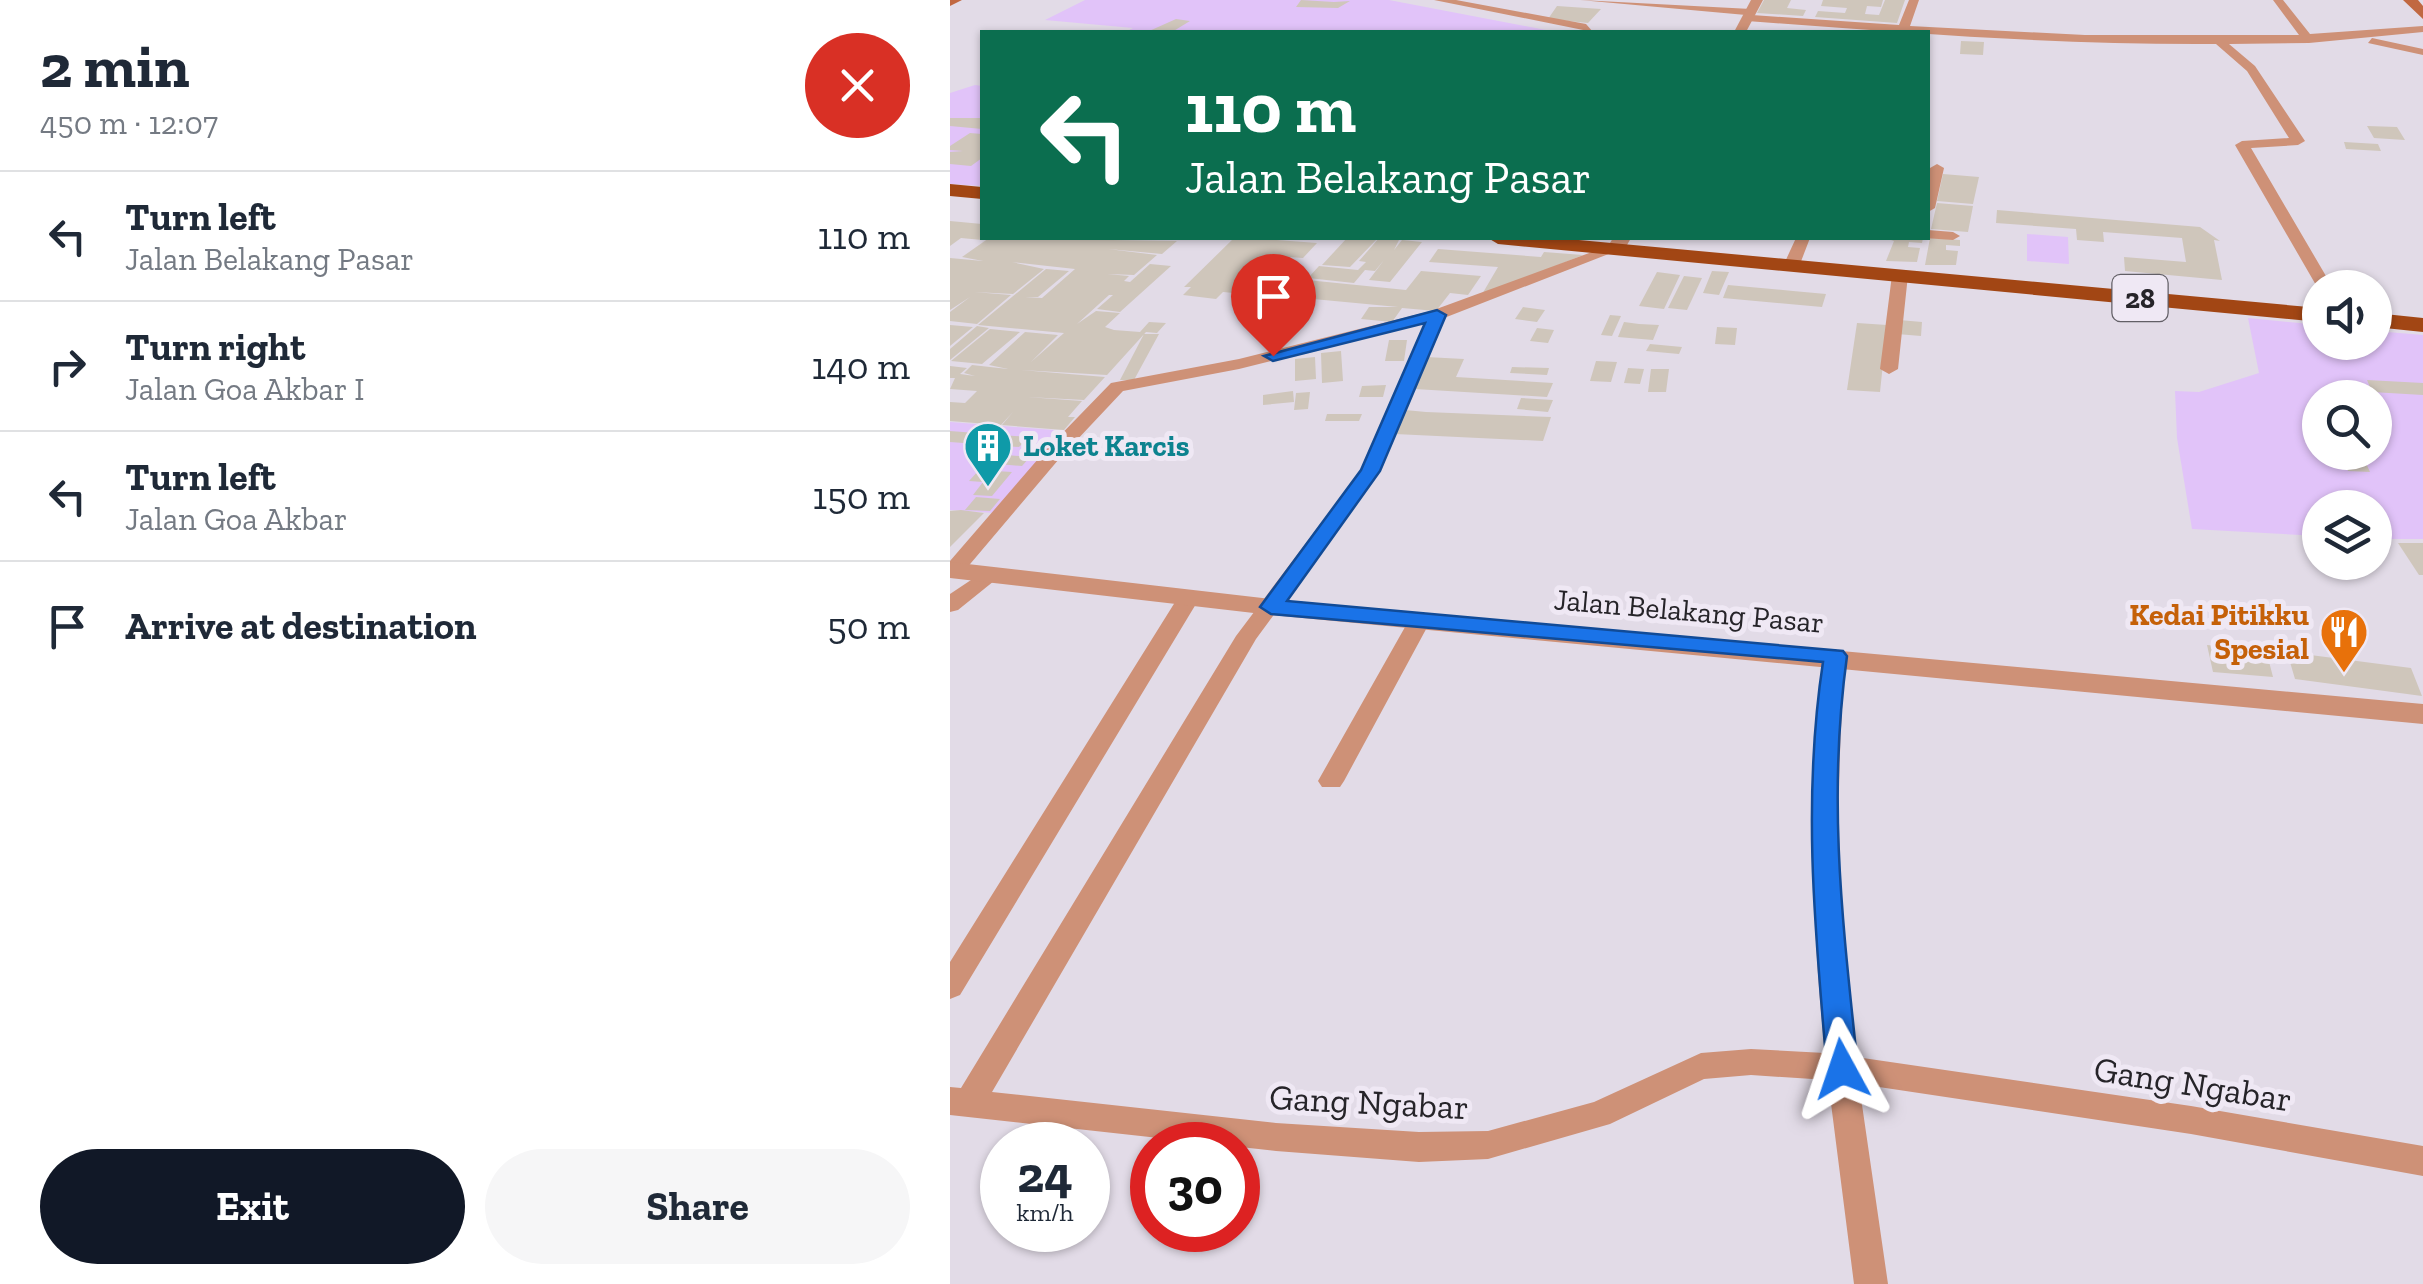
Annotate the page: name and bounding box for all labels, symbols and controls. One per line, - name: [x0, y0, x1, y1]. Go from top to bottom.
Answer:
- text: 2 min: [40, 30, 190, 102]
- button: close: [805, 33, 910, 138]
- text: 110 m: [1185, 66, 1356, 150]
- icon: left: [1020, 70, 1150, 200]
- text: 450 m · 12:07: [40, 104, 218, 142]
- text: Jalan Belakang Pasar: [1185, 151, 1591, 205]
- text: Turn left: [125, 194, 276, 240]
- icon: left: [40, 209, 95, 264]
- text: 110 m: [817, 213, 910, 259]
- text: Jalan Belakang Pasar: [125, 240, 414, 278]
- pin: [1231, 254, 1316, 357]
- icon: arrive: [1246, 269, 1301, 324]
- map controls: [2302, 270, 2392, 580]
- button: sound: [2302, 270, 2392, 360]
- road number: 28: [2112, 275, 2168, 321]
- text: Turn right: [125, 324, 305, 370]
- icon: right: [40, 339, 95, 394]
- text: 140 m: [812, 343, 910, 389]
- text: Jalan Goa Akbar I: [125, 370, 364, 408]
- button: search: [2302, 380, 2392, 470]
- building icon: Loket Karcis: [962, 420, 1014, 488]
- place label: Loket Karcis: [1023, 428, 1190, 464]
- text: Turn left: [125, 454, 276, 500]
- icon: left: [40, 469, 95, 524]
- text: 150 m: [813, 473, 910, 519]
- button: layers: [2302, 490, 2392, 580]
- text: Jalan Goa Akbar: [125, 500, 347, 538]
- street label: Jalan Belakang Pasar: [1553, 581, 1825, 641]
- place label: Kedai Pitikku Spesial: [2129, 597, 2309, 667]
- icon: arrive: [40, 599, 95, 654]
- text: Arrive at destination: [125, 603, 476, 649]
- text: 50 m: [827, 603, 910, 649]
- restaurant icon: Kedai Pitikku Spesial: [2318, 606, 2370, 674]
- position arrow: [1790, 1017, 1894, 1121]
- street label: Gang Ngabar: [2091, 1048, 2295, 1120]
- street label: Gang Ngabar: [1268, 1076, 1470, 1128]
- speed limit sign: 30: [1130, 1122, 1260, 1252]
- text: 24: [1017, 1145, 1073, 1205]
- button: Exit: [40, 1149, 465, 1264]
- button: Share: [485, 1149, 910, 1264]
- text: km/h: [1016, 1197, 1074, 1227]

